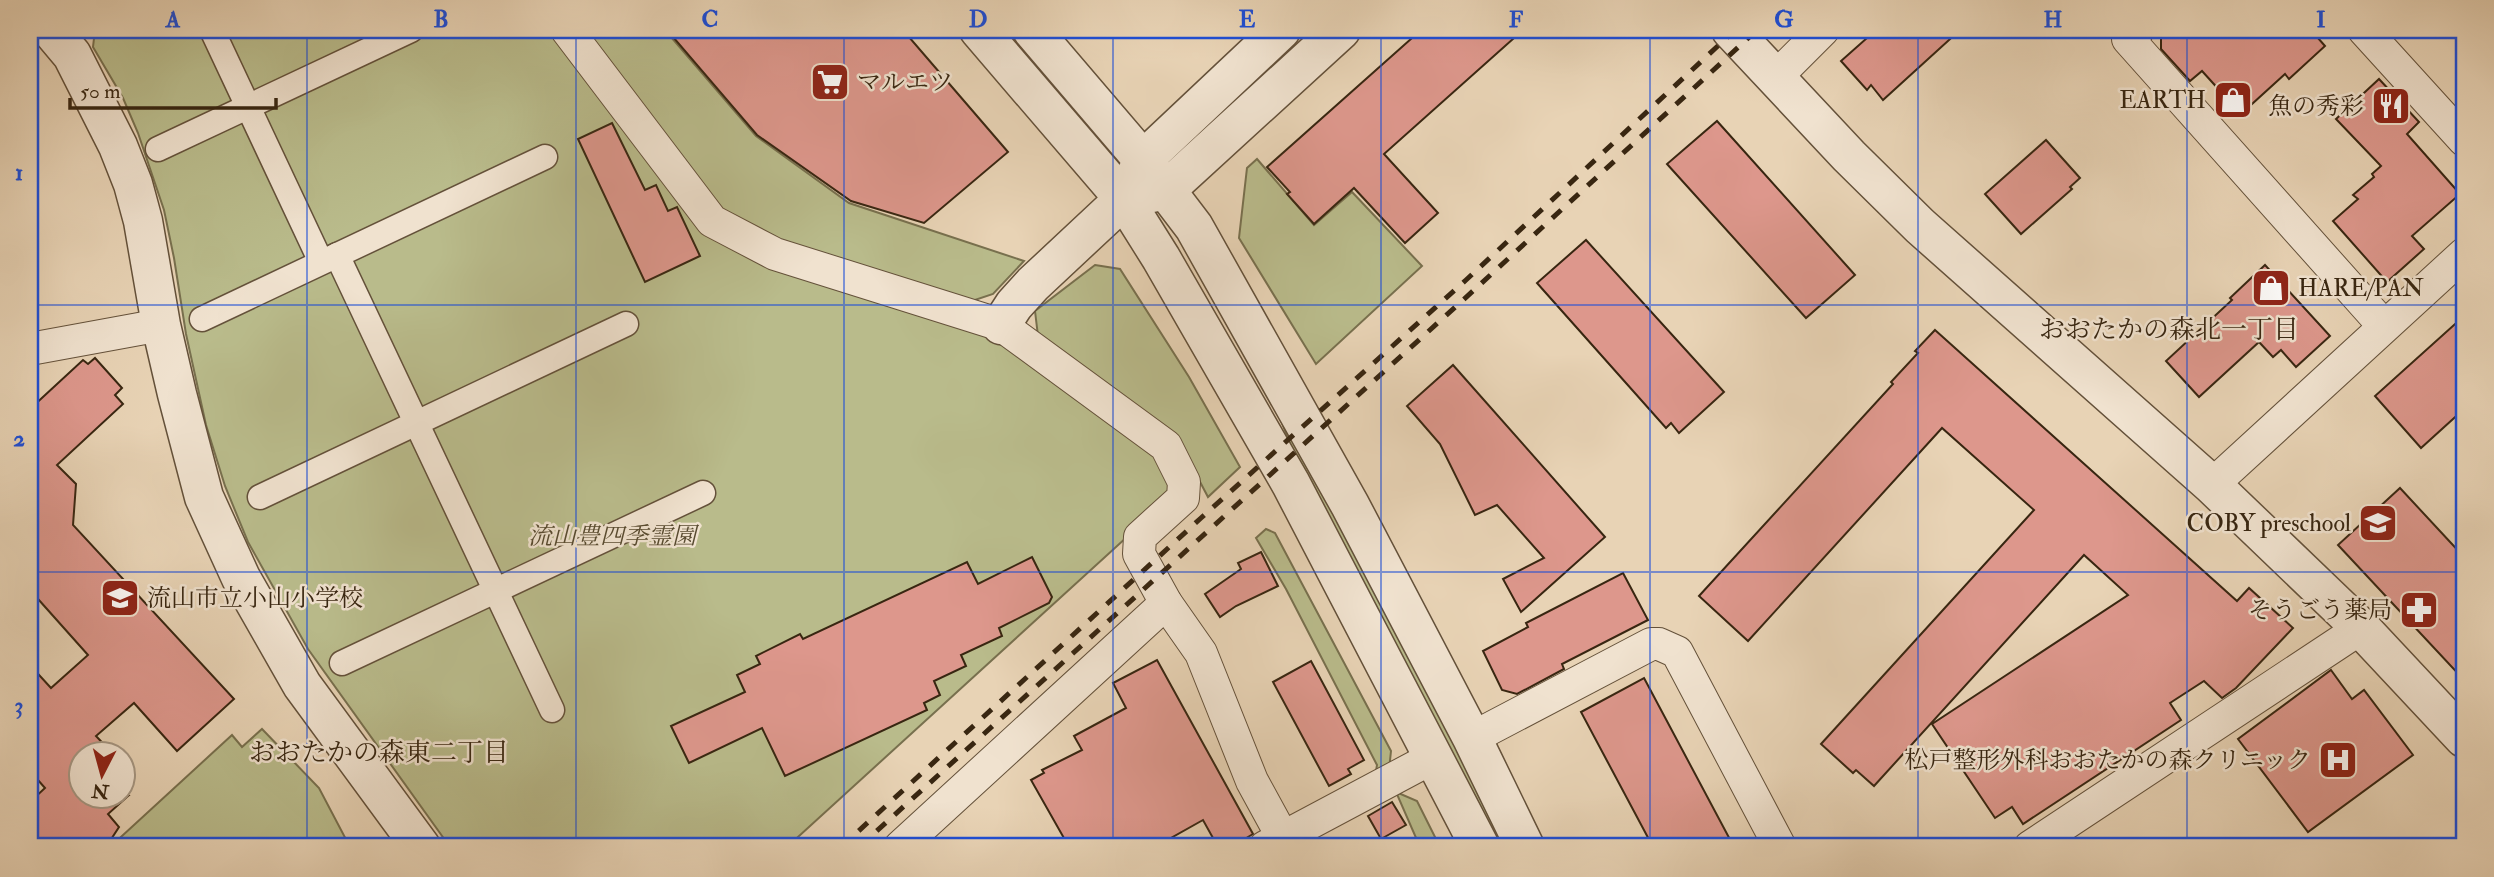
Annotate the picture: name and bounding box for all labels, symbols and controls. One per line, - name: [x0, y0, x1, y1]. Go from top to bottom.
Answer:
- text: A: [165, 5, 181, 34]
- text: B: [433, 5, 449, 34]
- text: C: [702, 5, 718, 34]
- text: D: [969, 5, 987, 34]
- text: E: [1239, 5, 1256, 34]
- text: F: [1509, 5, 1524, 34]
- text: G: [1774, 5, 1794, 34]
- text: H: [2044, 5, 2063, 34]
- text: I: [2316, 5, 2326, 34]
- supermarket icon: マルエツ: [809, 61, 851, 103]
- scale bar: [70, 66, 276, 110]
- place label: マルエツ: [857, 67, 953, 98]
- text: 50 m: [80, 78, 121, 105]
- shop icon: EARTH: [2212, 79, 2254, 121]
- place label: EARTH: [2119, 85, 2206, 116]
- restaurant icon: 魚の秀彩: [2370, 85, 2412, 127]
- place label: 魚の秀彩: [2268, 91, 2364, 122]
- text: 1: [15, 158, 23, 187]
- shop icon: HARE/PAN: [2250, 267, 2292, 309]
- place label: HARE/PAN: [2298, 273, 2424, 304]
- district label: おおたかの森北一丁目: [2039, 314, 2299, 346]
- text: 2: [13, 424, 25, 453]
- school or university icon: COBY preschool: [2357, 502, 2399, 544]
- place label: COBY preschool: [2187, 508, 2351, 539]
- park label: 流山豊四季霊園: [528, 521, 700, 552]
- school or university icon: 流山市立小山小学校: [99, 577, 141, 619]
- place label: 流山市立小山小学校: [147, 583, 363, 614]
- pharmacy icon: そうごう薬局: [2398, 589, 2440, 631]
- place label: そうごう薬局: [2248, 595, 2392, 626]
- text: 3: [15, 691, 23, 720]
- district label: おおたかの森東二丁目: [249, 737, 509, 769]
- hospital icon: 松戸整形外科おおたかの森クリニック: [2317, 739, 2359, 781]
- north arrow: [66, 740, 136, 810]
- place label: 松戸整形外科おおたかの森クリニック: [1904, 745, 2311, 776]
- text: N: [90, 778, 111, 804]

